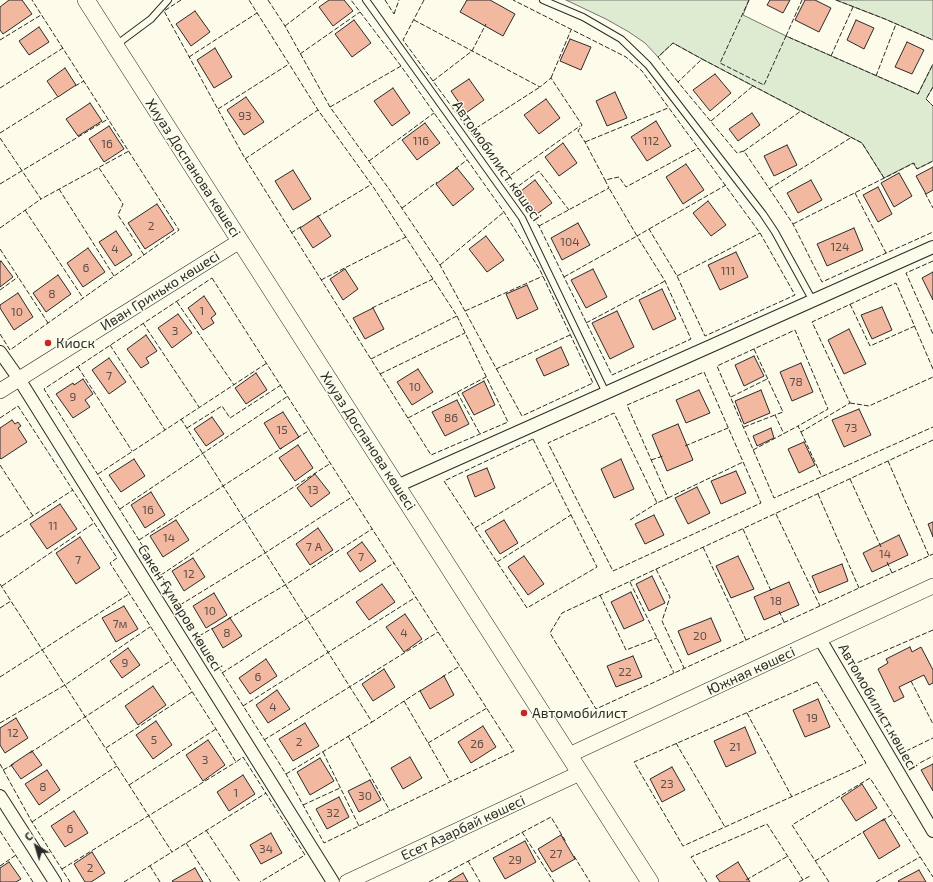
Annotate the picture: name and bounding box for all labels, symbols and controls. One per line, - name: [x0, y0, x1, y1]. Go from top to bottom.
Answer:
- street label: Хиуаз Доспанова көшесі: [142, 96, 244, 240]
- street label: Автомобилист көшесі: [449, 97, 545, 225]
- house number: 93: [238, 109, 252, 123]
- house number: 116: [413, 134, 429, 148]
- house number: 112: [643, 134, 659, 148]
- house number: 16: [101, 137, 113, 151]
- house number: 2: [148, 219, 154, 233]
- house number: 104: [560, 235, 580, 249]
- house number: 124: [831, 240, 849, 254]
- house number: 4: [111, 242, 119, 256]
- street label: Иван Гринько көшесі: [97, 248, 223, 334]
- house number: 6: [83, 261, 89, 275]
- house number: 111: [721, 264, 735, 278]
- house number: 8: [48, 287, 56, 301]
- house number: 1: [200, 304, 204, 318]
- house number: 10: [11, 305, 23, 319]
- house number: 3: [172, 324, 178, 338]
- place label: Киоск: [56, 335, 95, 351]
- marker: Киоск: [43, 338, 53, 348]
- house number: 7: [106, 369, 112, 383]
- street label: Хиуаз Доспанова көшесі: [317, 369, 419, 513]
- house number: 78: [789, 375, 803, 389]
- house number: 10: [409, 380, 421, 394]
- house number: 9: [70, 390, 76, 404]
- house number: 86: [444, 411, 458, 425]
- house number: 73: [845, 421, 857, 435]
- house number: 15: [276, 423, 288, 437]
- house number: 13: [307, 483, 319, 497]
- house number: 16: [142, 503, 154, 517]
- house number: 11: [48, 519, 58, 533]
- house number: 14: [163, 531, 175, 545]
- house number: 7 А: [306, 540, 322, 554]
- street label: Сакен Ғұмаров көшесі: [134, 542, 226, 674]
- house number: 14: [879, 547, 891, 561]
- house number: 7: [358, 550, 364, 564]
- house number: 7: [75, 553, 81, 567]
- house number: 12: [183, 567, 195, 581]
- house number: 18: [770, 594, 782, 608]
- house number: 10: [204, 604, 216, 618]
- house number: 7м: [112, 617, 128, 631]
- house number: 8: [223, 626, 231, 640]
- house number: 4: [400, 626, 408, 640]
- house number: 20: [693, 629, 707, 643]
- street label: Автомобилист көшесі: [835, 641, 921, 773]
- street label: Южная көшесі: [704, 643, 798, 699]
- house number: 9: [122, 656, 128, 670]
- house number: 22: [618, 665, 632, 679]
- house number: 6: [255, 670, 261, 684]
- house number: 4: [269, 700, 277, 714]
- place label: Автомобилист: [532, 705, 628, 721]
- marker: Автомобилист: [519, 708, 529, 718]
- house number: 19: [806, 711, 818, 725]
- house number: 12: [7, 726, 19, 740]
- house number: 5: [151, 733, 157, 747]
- house number: 2: [296, 735, 302, 749]
- house number: 26: [470, 737, 484, 751]
- house number: 21: [729, 740, 741, 754]
- house number: 3: [202, 753, 208, 767]
- house number: 23: [660, 777, 674, 791]
- house number: 8: [39, 780, 47, 794]
- house number: 1: [234, 786, 238, 800]
- house number: 30: [358, 789, 372, 803]
- street label: Есет Азарбай көшесі: [398, 792, 528, 864]
- house number: 32: [326, 806, 340, 820]
- house number: 6: [67, 822, 73, 836]
- north arrow: [16, 826, 56, 866]
- text: С: [22, 829, 35, 843]
- house number: 34: [259, 842, 273, 856]
- house number: 27: [550, 847, 562, 861]
- house number: 29: [508, 853, 522, 867]
- house number: 2: [87, 861, 93, 875]

